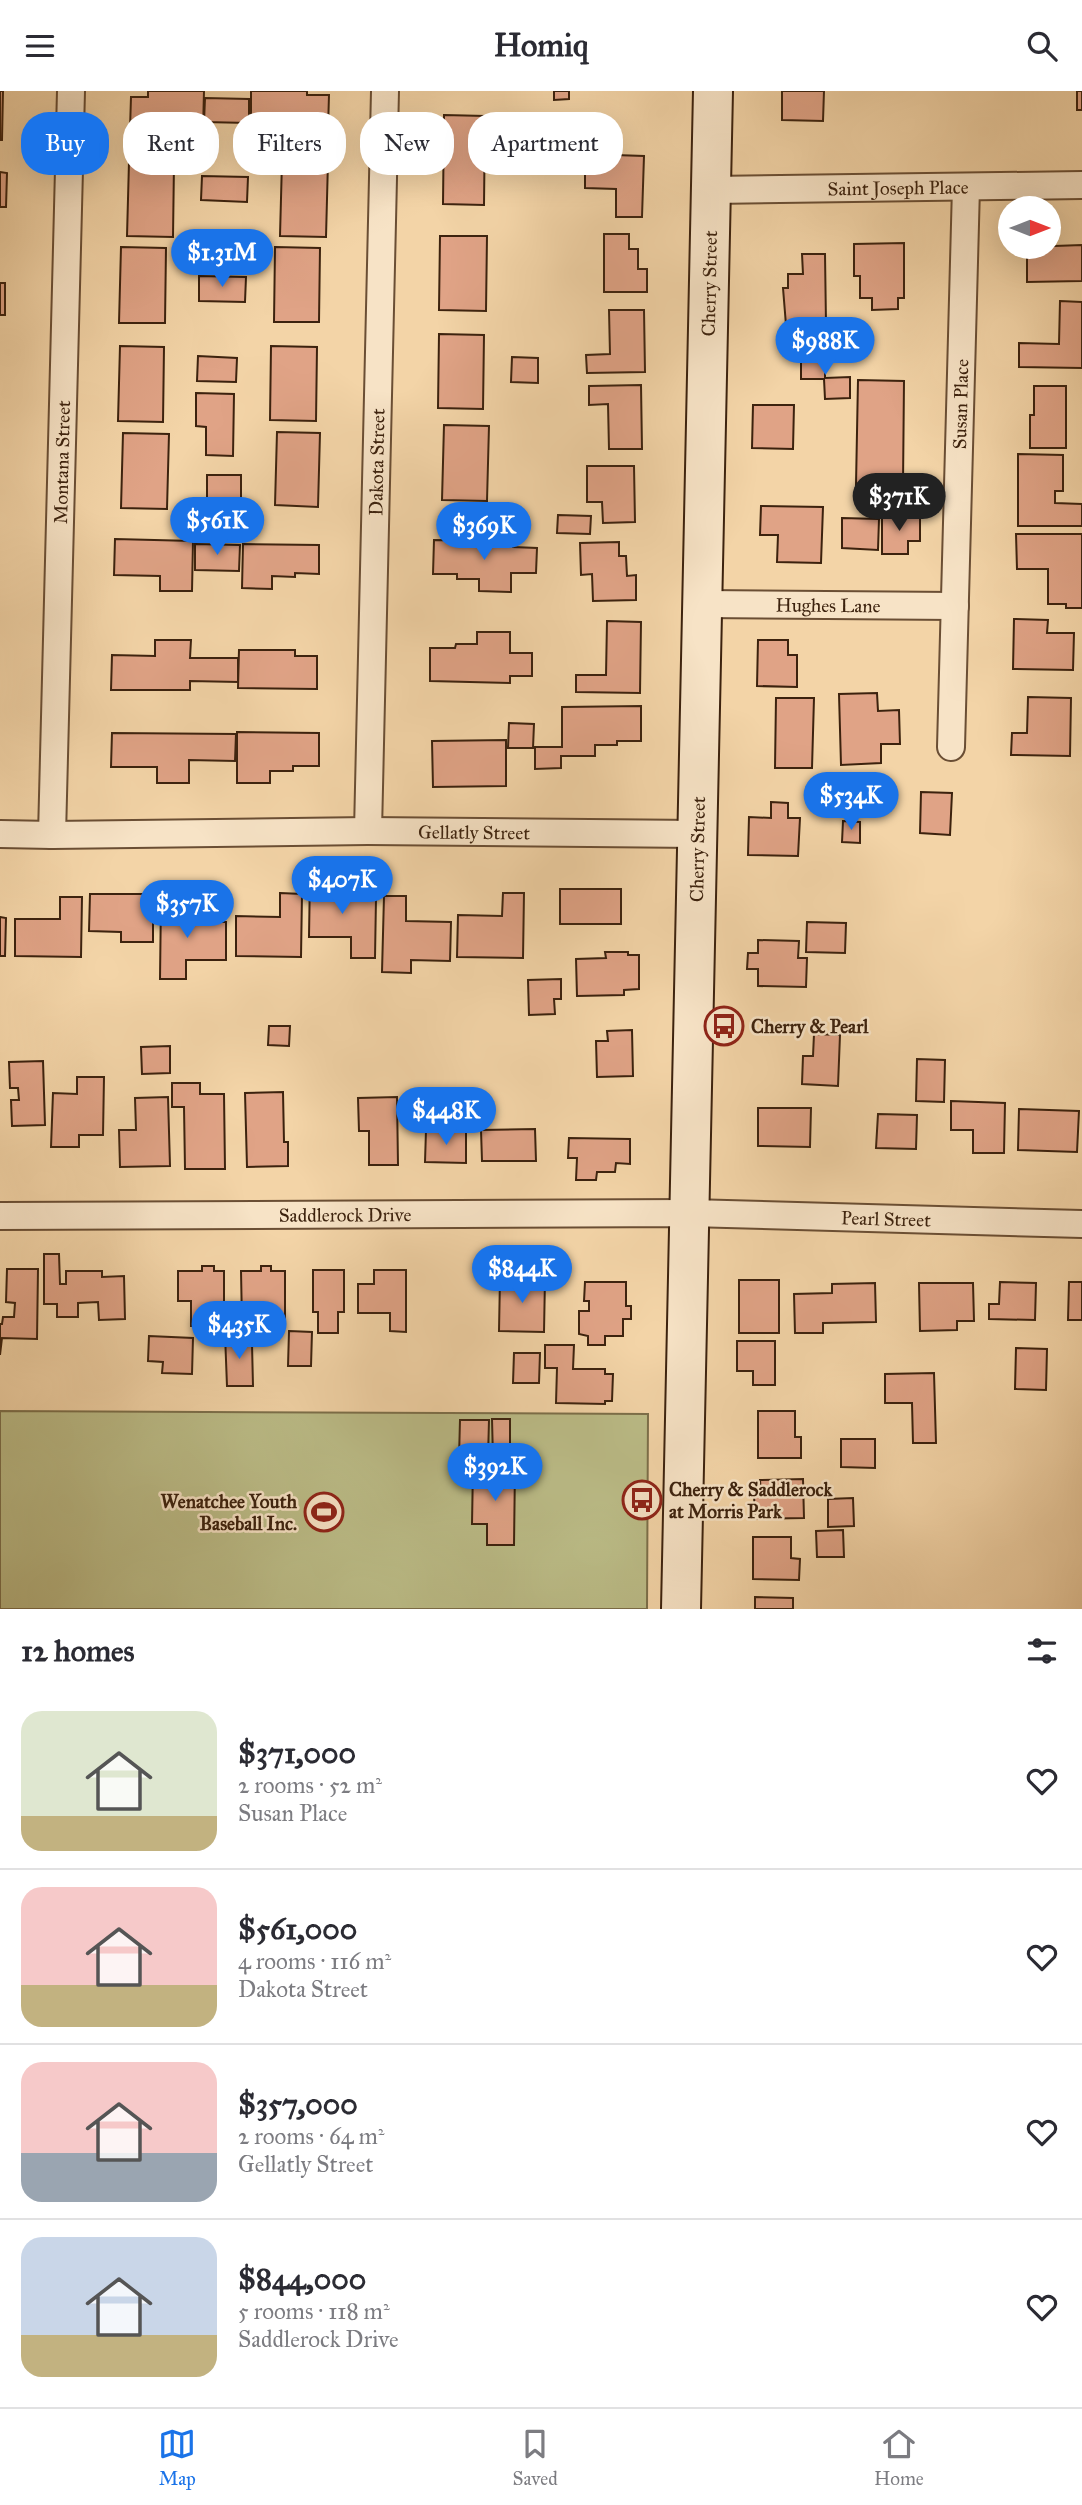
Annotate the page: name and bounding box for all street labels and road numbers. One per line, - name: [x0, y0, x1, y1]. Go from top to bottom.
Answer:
- street label: Saint Joseph Place: [827, 176, 969, 201]
- street label: Cherry Street: [697, 230, 722, 336]
- street label: Susan Place: [948, 359, 973, 450]
- street label: Montana Street: [49, 400, 75, 524]
- street label: Dakota Street: [364, 408, 390, 516]
- street label: Hughes Lane: [775, 594, 881, 618]
- street label: Cherry Street: [685, 796, 710, 902]
- street label: Gellatly Street: [418, 820, 530, 844]
- street label: Saddlerock Drive: [279, 1203, 411, 1227]
- street label: Pearl Street: [841, 1206, 931, 1232]

